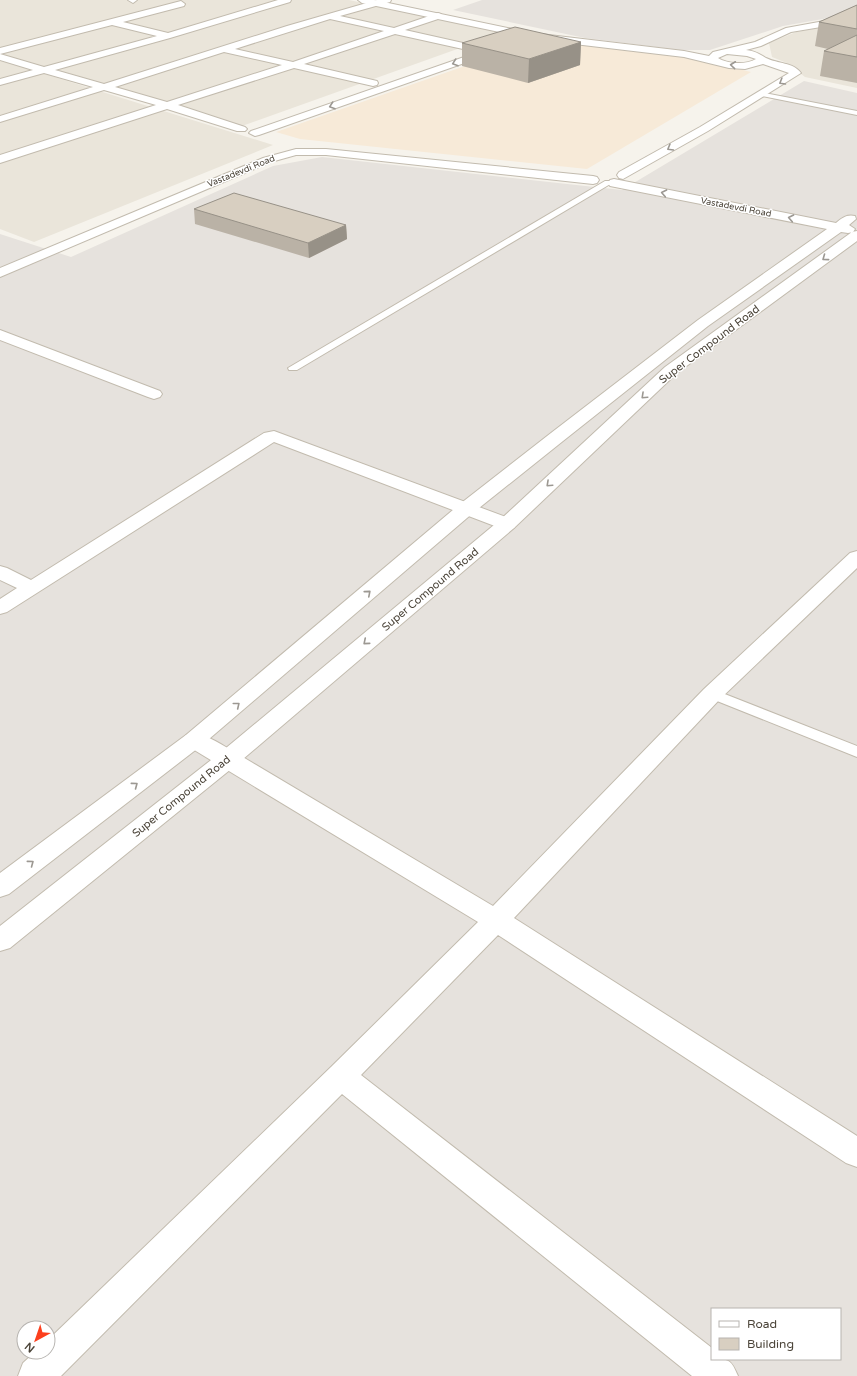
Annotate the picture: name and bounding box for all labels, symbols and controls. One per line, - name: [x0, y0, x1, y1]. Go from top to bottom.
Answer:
- one-way arrow: [451, 59, 458, 67]
- one-way arrow: [730, 61, 736, 70]
- one-way arrow: [779, 78, 786, 85]
- one-way arrow: [328, 102, 335, 110]
- one-way arrow: [667, 144, 674, 151]
- street label: Vastadevdi Road: [206, 153, 277, 190]
- one-way arrow: [661, 189, 667, 197]
- street label: Vastadevdi Road: [700, 195, 772, 220]
- one-way arrow: [788, 214, 794, 223]
- one-way arrow: [823, 253, 830, 260]
- street label: Super Compound Road: [657, 302, 762, 386]
- one-way arrow: [641, 391, 649, 398]
- one-way arrow: [546, 480, 554, 487]
- street label: Super Compound Road: [379, 545, 481, 634]
- one-way arrow: [363, 590, 371, 597]
- one-way arrow: [363, 638, 370, 645]
- one-way arrow: [233, 702, 240, 709]
- street label: Super Compound Road: [130, 753, 233, 840]
- one-way arrow: [130, 782, 137, 789]
- one-way arrow: [27, 861, 34, 868]
- legend: [711, 1308, 841, 1360]
- text: Road: [747, 1317, 777, 1331]
- north arrow: [16, 1320, 56, 1360]
- text: Building: [747, 1337, 794, 1351]
- text: N: [22, 1339, 37, 1355]

